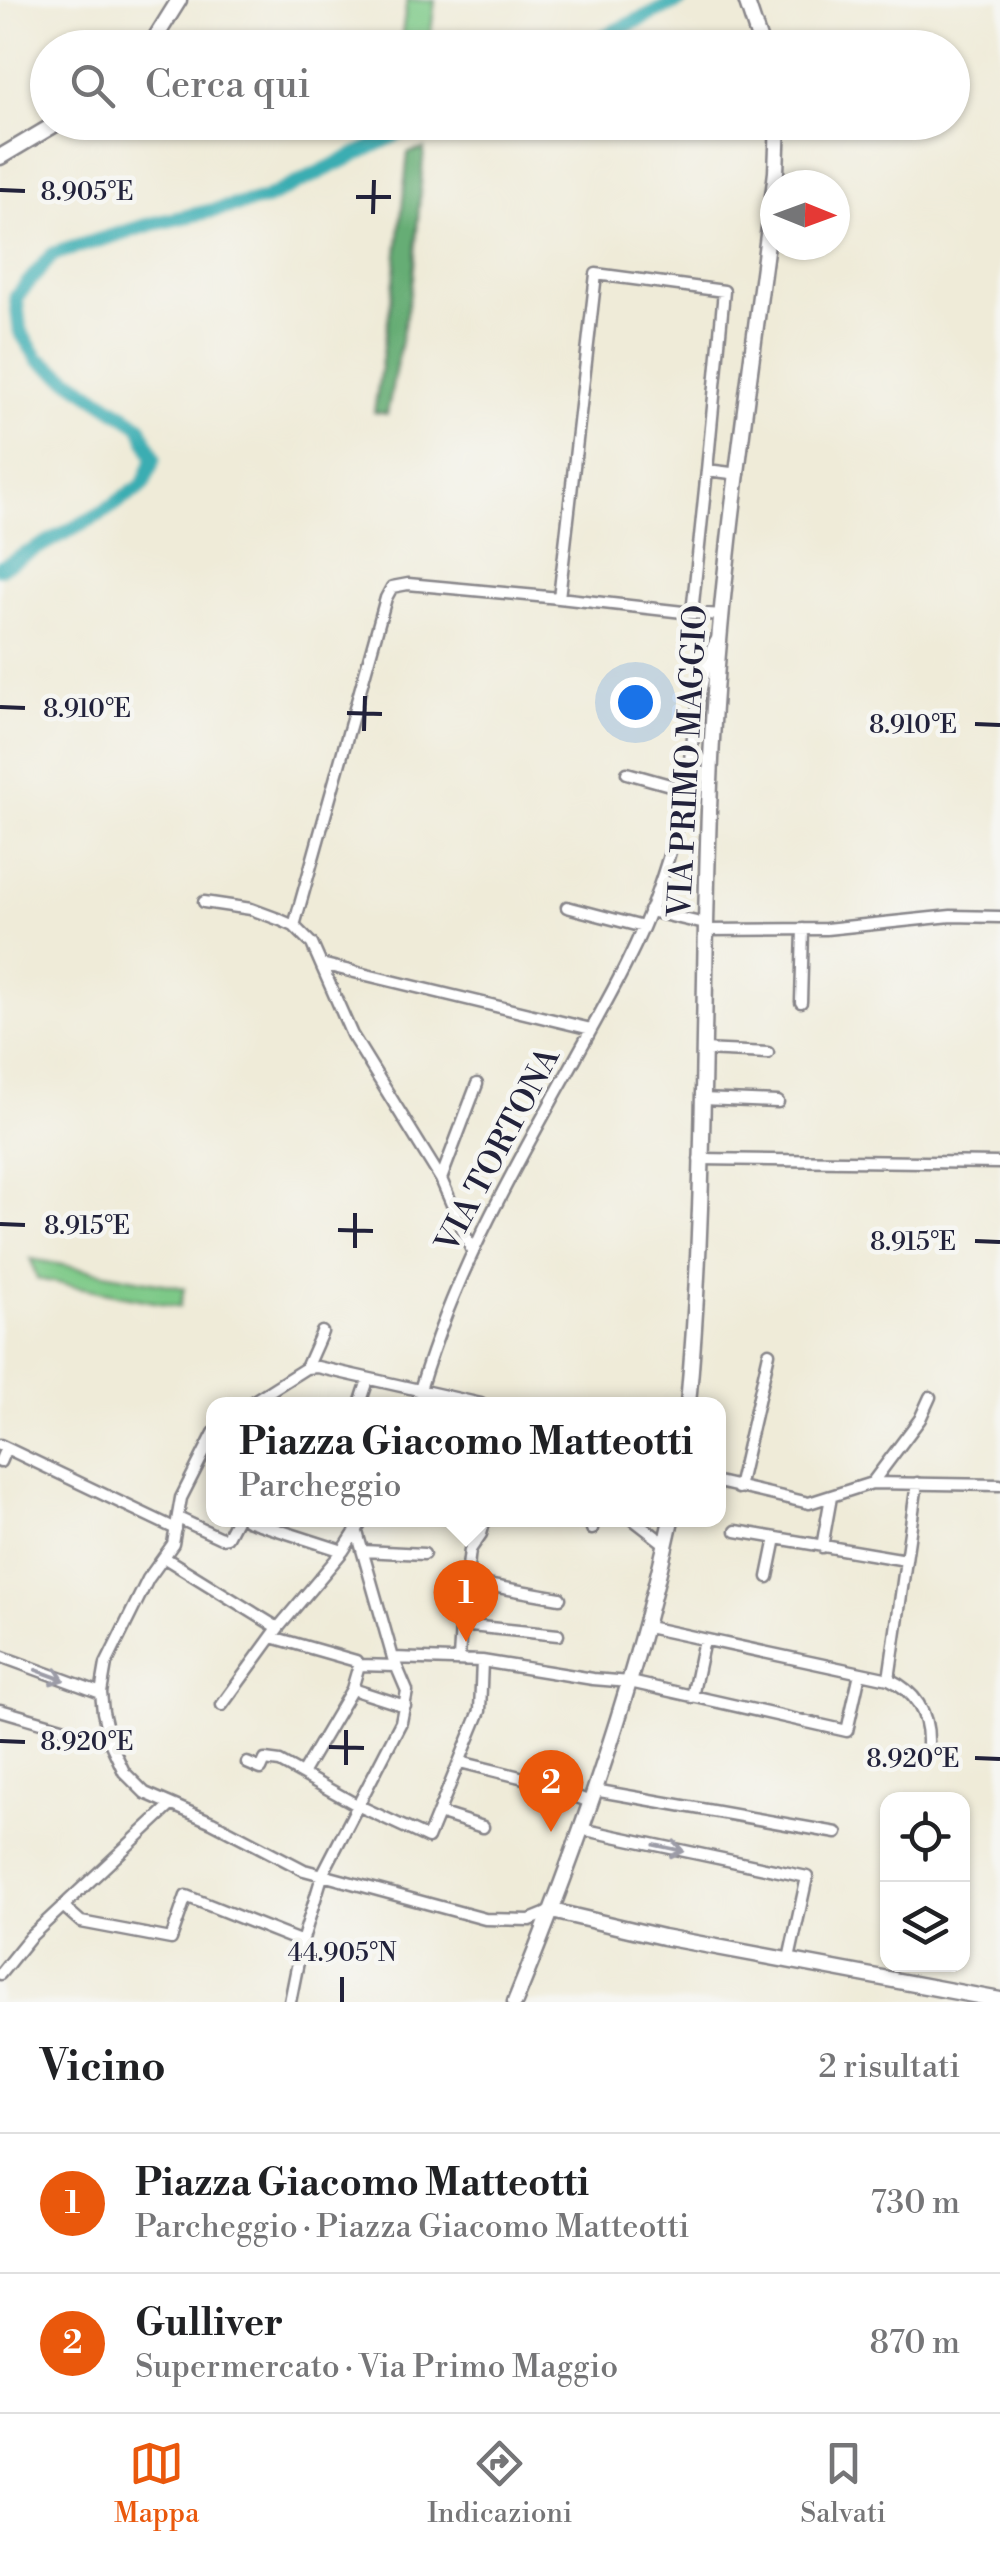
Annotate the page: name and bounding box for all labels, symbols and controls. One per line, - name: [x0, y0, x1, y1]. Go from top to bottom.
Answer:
- search box: [30, 30, 970, 140]
- icon: search: [65, 58, 120, 113]
- text: Cerca qui: [145, 62, 310, 109]
- north arrow: [760, 170, 850, 260]
- text: 8.905°E: [41, 177, 133, 208]
- street label: VIA PRIMO MAGGIO: [660, 604, 716, 919]
- your location: [610, 677, 661, 728]
- text: 8.910°E: [43, 694, 131, 725]
- text: 8.910°E: [869, 710, 957, 741]
- street label: VIA TORTONA: [427, 1040, 569, 1260]
- text: 8.915°E: [44, 1211, 130, 1242]
- text: 8.915°E: [870, 1227, 956, 1258]
- popup: [206, 1397, 726, 1527]
- text: Piazza Giacomo Matteotti: [239, 1419, 693, 1466]
- text: Parcheggio: [239, 1466, 402, 1506]
- pin: 1: [434, 1560, 498, 1642]
- one-way arrow: [34, 1667, 65, 1685]
- text: 8.920°E: [40, 1727, 134, 1758]
- text: 8.920°E: [866, 1744, 960, 1775]
- pin: 2: [518, 1750, 584, 1832]
- map controls: [880, 1792, 970, 1972]
- button: locate: [880, 1792, 970, 1882]
- one-way arrow: [652, 1840, 684, 1859]
- button: layers: [880, 1882, 970, 1972]
- text: 44.905°N: [287, 1938, 397, 1969]
- text: Vicino: [40, 2041, 166, 2094]
- text: 2 risultati: [818, 2047, 960, 2087]
- text: Piazza Giacomo Matteotti: [135, 2160, 589, 2207]
- text: 1: [65, 2183, 80, 2223]
- text: 730 m: [871, 2183, 960, 2223]
- text: Parcheggio · Piazza Giacomo Matteotti: [135, 2207, 689, 2247]
- text: Gulliver: [135, 2300, 283, 2347]
- text: 2: [62, 2323, 83, 2363]
- text: 870 m: [870, 2323, 960, 2363]
- text: Supermercato · Via Primo Maggio: [135, 2347, 618, 2387]
- tab: Mappa: [114, 2436, 199, 2531]
- tab: Indicazioni: [427, 2436, 572, 2531]
- tab: Salvati: [800, 2436, 886, 2531]

